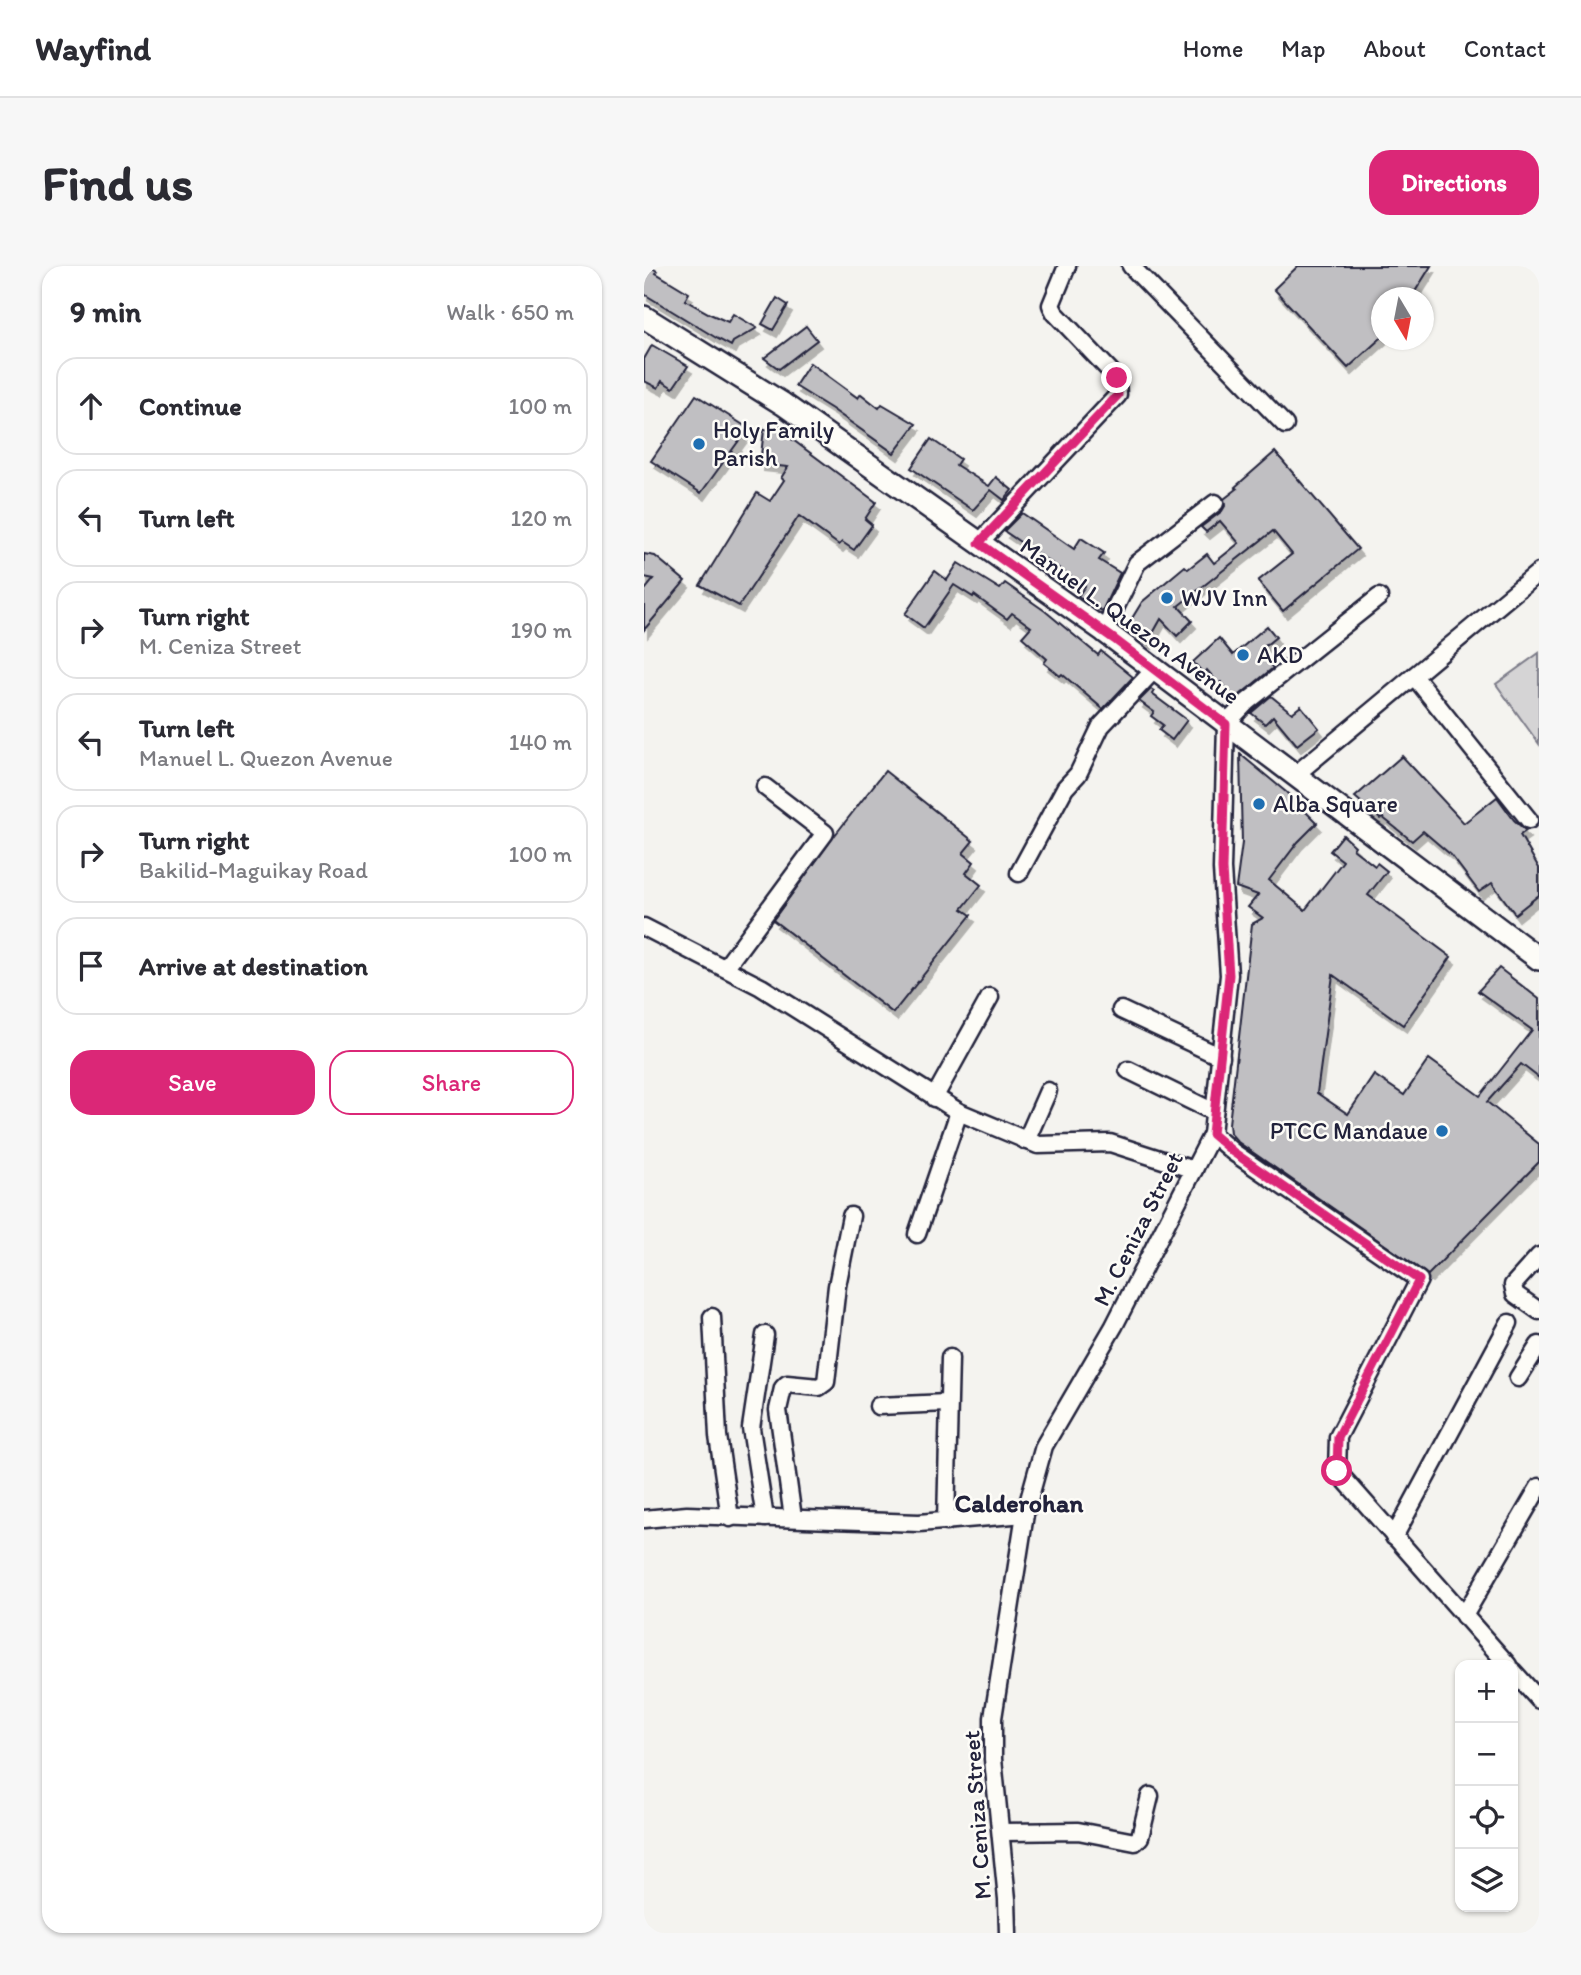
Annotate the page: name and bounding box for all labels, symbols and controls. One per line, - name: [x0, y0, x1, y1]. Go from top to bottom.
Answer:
- text: Wayfind: [35, 29, 151, 68]
- text: Home: [1183, 34, 1243, 63]
- text: Map: [1281, 34, 1325, 63]
- text: About: [1363, 34, 1426, 63]
- text: Contact: [1464, 34, 1546, 63]
- button: Directions: [1369, 150, 1539, 215]
- text: Find us: [42, 153, 193, 212]
- north arrow: [1371, 287, 1434, 350]
- text: 9 min: [70, 293, 141, 330]
- text: Walk · 650 m: [446, 298, 574, 326]
- route end: [1101, 362, 1132, 393]
- icon: ahead: [72, 387, 110, 425]
- text: Continue: [139, 390, 242, 422]
- text: 100 m: [508, 392, 572, 420]
- place label: Holy Family Parish: [713, 415, 834, 472]
- marker: Holy Family Parish: [691, 436, 707, 452]
- icon: left: [72, 499, 110, 537]
- text: Turn left: [139, 502, 235, 534]
- text: 120 m: [511, 504, 572, 532]
- street label: Manuel L. Quezon Avenue: [1015, 531, 1246, 710]
- place label: WJV Inn: [1181, 583, 1268, 612]
- marker: WJV Inn: [1159, 590, 1175, 606]
- text: Turn right: [139, 600, 250, 632]
- icon: right: [72, 611, 110, 649]
- text: 190 m: [511, 616, 572, 644]
- text: M. Ceniza Street: [139, 632, 301, 660]
- place label: AKD: [1257, 640, 1303, 669]
- marker: AKD: [1235, 647, 1251, 663]
- text: Turn left: [139, 712, 235, 744]
- icon: left: [72, 723, 110, 761]
- text: 140 m: [509, 728, 572, 756]
- text: Manuel L. Quezon Avenue: [139, 744, 393, 772]
- place label: Alba Square: [1273, 789, 1398, 818]
- marker: Alba Square: [1251, 796, 1267, 812]
- text: Turn right: [139, 824, 250, 856]
- icon: right: [72, 835, 110, 873]
- text: 100 m: [508, 840, 572, 868]
- text: Bakilid-Maguikay Road: [139, 856, 368, 884]
- icon: arrive: [72, 947, 110, 985]
- text: Arrive at destination: [139, 950, 368, 982]
- button: Save: [70, 1050, 315, 1115]
- button: Share: [329, 1050, 574, 1115]
- place label: PTCC Mandaue: [1270, 1116, 1428, 1145]
- marker: PTCC Mandaue: [1434, 1123, 1450, 1139]
- street label: M. Ceniza Street: [1086, 1147, 1189, 1311]
- route start: [1321, 1455, 1352, 1486]
- district label: Calderohan: [955, 1487, 1084, 1519]
- map controls: [1455, 1660, 1518, 1912]
- button: +: [1455, 1660, 1518, 1723]
- button: −: [1455, 1723, 1518, 1786]
- street label: M. Ceniza Street: [956, 1730, 997, 1901]
- button: locate: [1455, 1786, 1518, 1849]
- button: layers: [1455, 1849, 1518, 1912]

